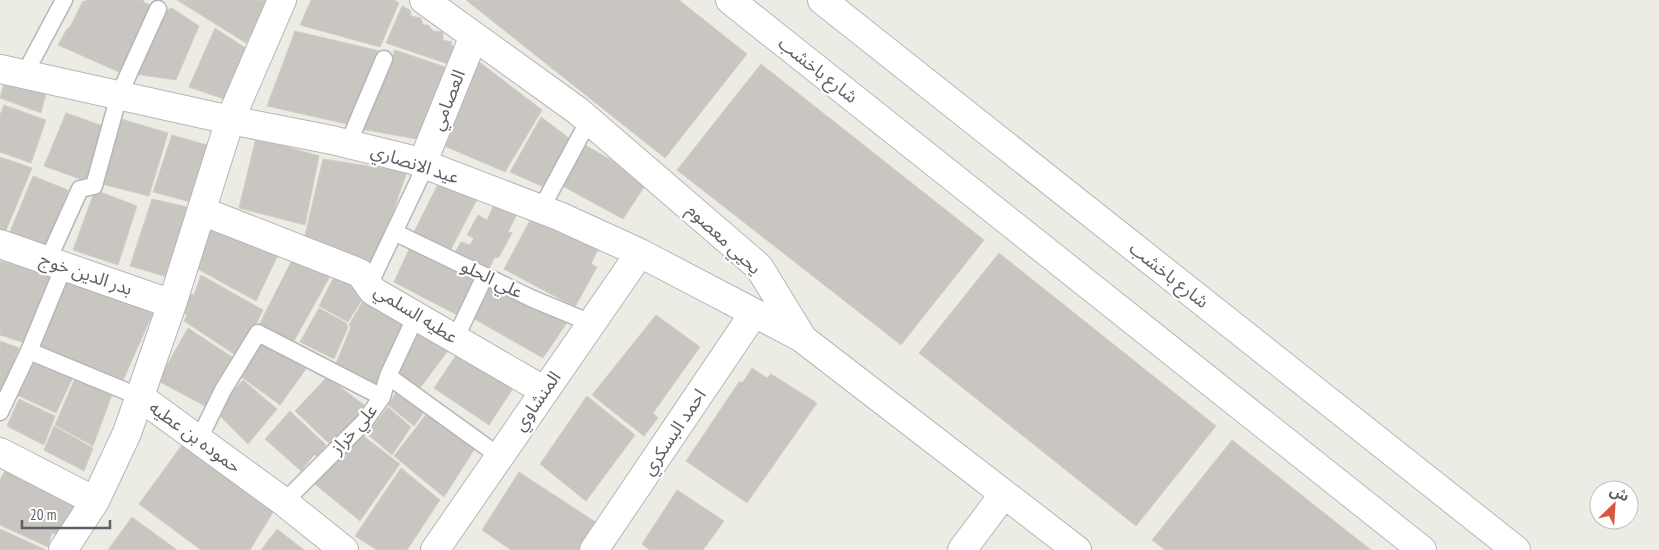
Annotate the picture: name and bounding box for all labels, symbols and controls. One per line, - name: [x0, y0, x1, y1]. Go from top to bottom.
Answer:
- street label: شارع باخشب: [772, 31, 863, 110]
- street label: العصامي: [425, 66, 472, 134]
- street label: عيد الانصاري: [367, 138, 462, 191]
- street label: يحيي معصوم: [680, 198, 766, 281]
- street label: شارع باخشب: [1123, 236, 1214, 315]
- street label: بدر الدين خوج: [36, 247, 135, 302]
- street label: علي الحلو: [457, 254, 527, 305]
- street label: عطيه السلمي: [369, 279, 462, 350]
- street label: المنشاوي: [508, 366, 567, 436]
- street label: احمد البسكري: [636, 384, 713, 480]
- street label: حموده بن عطيه: [145, 395, 246, 478]
- street label: علي خراز: [324, 399, 384, 461]
- north arrow: [1589, 480, 1639, 530]
- text: ش: [1607, 481, 1632, 505]
- scale bar: [22, 498, 110, 530]
- text: 20 m: [30, 505, 56, 524]

